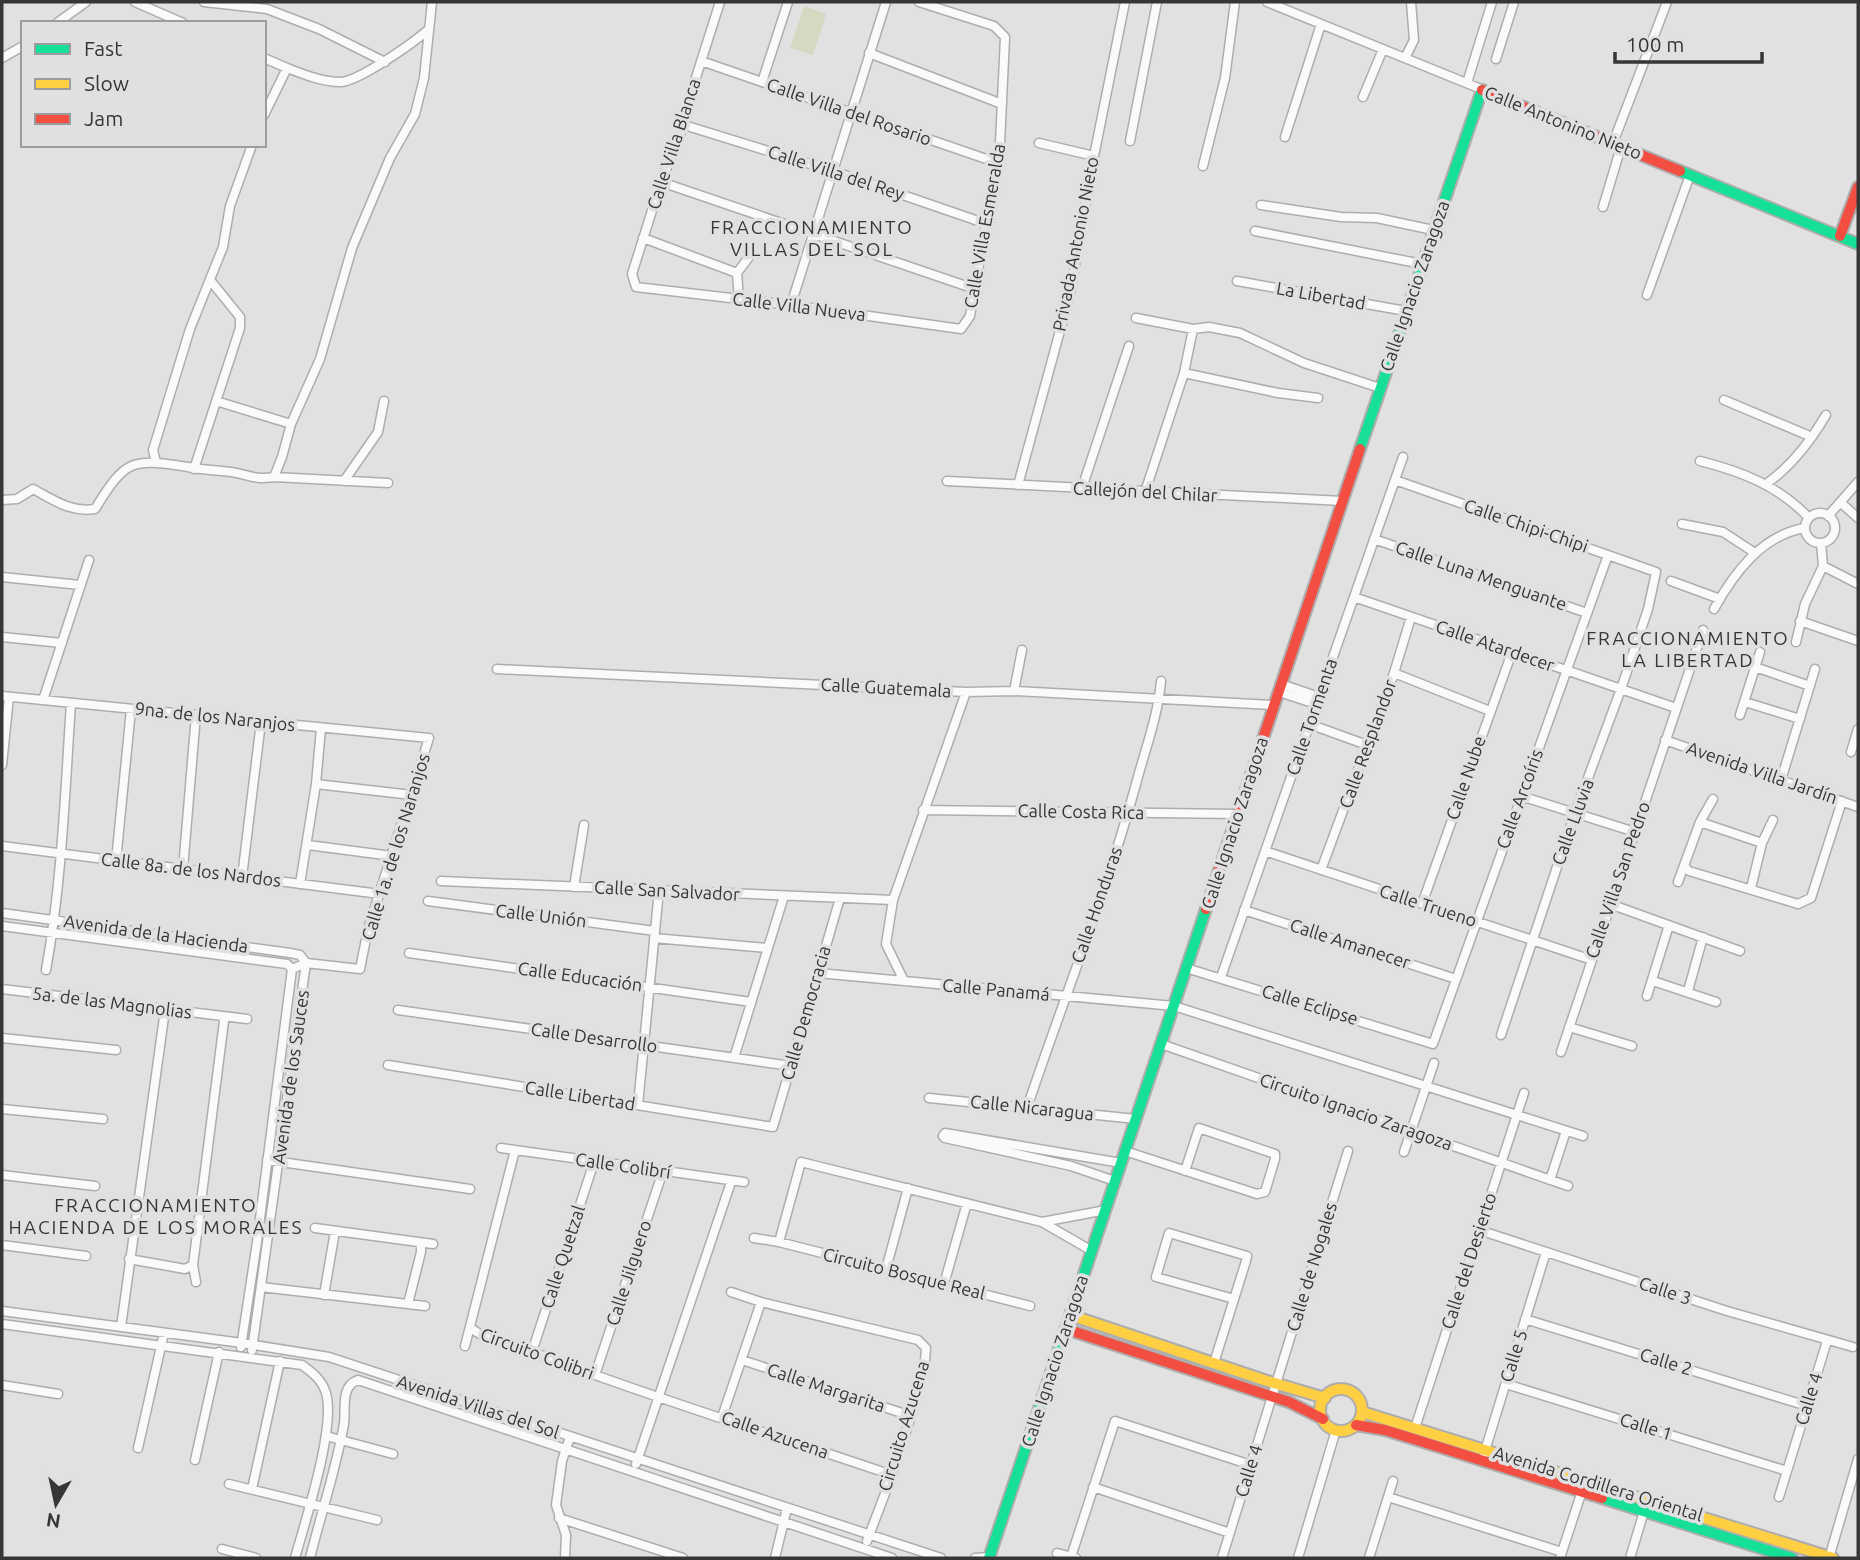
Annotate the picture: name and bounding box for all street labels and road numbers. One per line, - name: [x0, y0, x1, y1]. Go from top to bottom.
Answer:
- street label: Calle Villa del Rosario: [764, 73, 934, 149]
- street label: Calle Villa Blanca: [642, 76, 704, 212]
- street label: Calle Antonino Nieto: [1482, 81, 1645, 163]
- street label: Calle Villa del Rey: [766, 141, 907, 204]
- street label: Calle Villa Esmeralda: [960, 142, 1008, 310]
- street label: Privada Antonio Nieto: [1048, 155, 1102, 333]
- street label: Calle Ignacio Zaragoza: [1375, 198, 1453, 374]
- street label: La Libertad: [1275, 277, 1367, 313]
- street label: Calle Villa Nueva: [731, 288, 867, 324]
- street label: Callejón del Chilar: [1072, 477, 1218, 505]
- street label: Calle Chipi-Chipi: [1462, 494, 1591, 556]
- street label: Calle Luna Menguante: [1393, 536, 1570, 614]
- street label: Calle Atardecer: [1433, 615, 1557, 675]
- street label: Calle Tormenta: [1282, 656, 1340, 778]
- street label: Calle Guatemala: [820, 674, 952, 700]
- street label: Calle Resplandor: [1335, 676, 1400, 811]
- street label: 9na. de los Naranjos: [134, 698, 296, 734]
- street label: Calle Nube: [1441, 733, 1489, 822]
- street label: Calle Ignacio Zaragoza: [1197, 734, 1271, 911]
- street label: Avenida Villa Jardín: [1684, 737, 1840, 807]
- street label: Calle Arcoíris: [1492, 746, 1546, 851]
- street label: Calle 1a. de los Naranjos: [357, 751, 433, 943]
- street label: Calle Lluvia: [1547, 776, 1597, 868]
- street label: Calle Villa San Pedro: [1581, 799, 1653, 961]
- street label: Calle Costa Rica: [1017, 800, 1145, 822]
- street label: Calle Honduras: [1067, 844, 1125, 966]
- street label: Calle 8a. de los Nardos: [100, 848, 282, 890]
- street label: Calle San Salvador: [594, 876, 741, 904]
- street label: Calle Trueno: [1377, 880, 1479, 930]
- street label: Calle Unión: [494, 900, 588, 931]
- street label: Avenida de la Hacienda: [63, 910, 250, 956]
- street label: Calle Amanecer: [1288, 914, 1413, 972]
- street label: Calle Democracia: [776, 943, 834, 1082]
- street label: Calle Educación: [517, 957, 644, 995]
- street label: Calle Panamá: [941, 974, 1051, 1004]
- street label: Calle Eclipse: [1260, 980, 1361, 1028]
- street label: 5a. de las Magnolias: [31, 982, 193, 1022]
- street label: Avenida de los Sauces: [268, 988, 312, 1165]
- street label: Calle Desarrollo: [530, 1018, 659, 1056]
- street label: Circuito Ignacio Zaragoza: [1257, 1069, 1455, 1153]
- street label: Calle Libertad: [524, 1076, 637, 1114]
- street label: Calle Nicaragua: [969, 1091, 1095, 1123]
- street label: Calle Colibrí: [574, 1148, 673, 1182]
- street label: Calle del Desierto: [1437, 1190, 1500, 1331]
- street label: Calle de Nogales: [1282, 1200, 1340, 1334]
- street label: Calle Quetzal: [536, 1202, 589, 1311]
- street label: Calle Jilguero: [602, 1217, 654, 1328]
- street label: Circuito Bosque Real: [821, 1243, 988, 1303]
- street label: Calle Ignacio Zaragoza: [1017, 1272, 1091, 1449]
- street label: Calle 3: [1637, 1272, 1694, 1308]
- street label: Circuito Colibri: [478, 1323, 597, 1383]
- street label: Calle 5: [1496, 1327, 1530, 1384]
- street label: Calle 2: [1638, 1344, 1695, 1378]
- street label: Circuito Azucena: [874, 1358, 932, 1493]
- street label: Calle Margarita: [765, 1359, 888, 1416]
- street label: Avenida Villas del Sol: [395, 1370, 562, 1442]
- street label: Calle 4: [1791, 1370, 1825, 1427]
- street label: Calle Azucena: [719, 1406, 832, 1462]
- street label: Calle 1: [1618, 1409, 1675, 1443]
- street label: Calle 4: [1231, 1442, 1265, 1499]
- street label: Avenida Cordillera Oriental: [1491, 1442, 1706, 1525]

